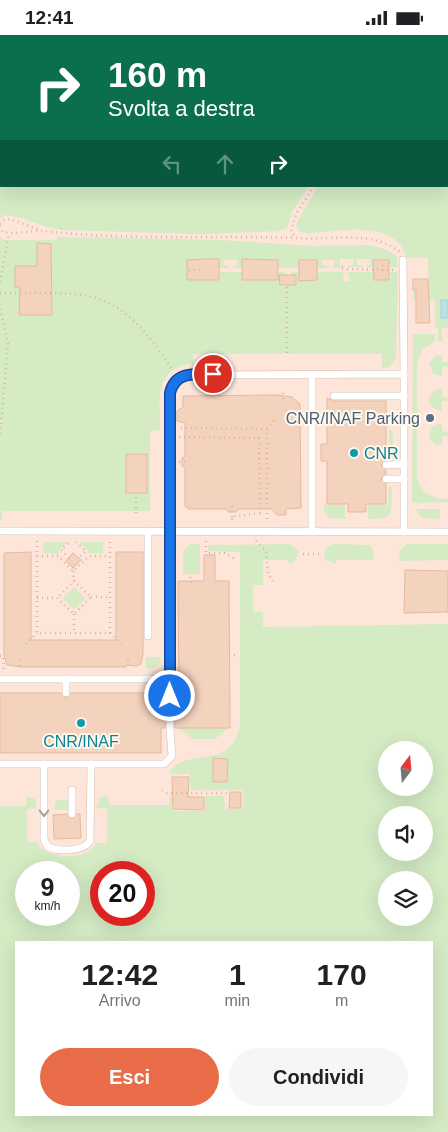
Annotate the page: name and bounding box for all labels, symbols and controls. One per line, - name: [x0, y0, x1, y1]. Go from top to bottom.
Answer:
- text: 12:41: [25, 7, 74, 28]
- icon: right: [25, 55, 90, 120]
- text: 160 m: [108, 55, 207, 94]
- text: Svolta a destra: [108, 96, 255, 121]
- icon: left: [158, 150, 186, 178]
- icon: ahead: [211, 150, 239, 178]
- icon: right: [264, 150, 292, 178]
- pin: [192, 353, 234, 395]
- icon: arrive: [199, 360, 227, 388]
- place label: CNR/INAF Parking: [286, 410, 420, 427]
- marker: CNR/INAF Parking: [424, 412, 436, 424]
- place label: CNR: [364, 445, 399, 462]
- marker: CNR: [348, 447, 360, 459]
- position arrow: [143, 669, 195, 721]
- marker: CNR/INAF: [75, 717, 87, 729]
- place label: CNR/INAF: [43, 733, 119, 750]
- north arrow: [378, 741, 432, 796]
- map controls: [378, 741, 433, 926]
- button: sound: [378, 806, 433, 861]
- one-way arrow: [39, 809, 49, 817]
- speed limit sign: 20: [90, 861, 155, 926]
- button: layers: [378, 871, 433, 926]
- text: 9: [41, 873, 54, 901]
- text: km/h: [34, 899, 61, 913]
- text: 12:42: [81, 958, 158, 991]
- text: 1: [229, 958, 246, 991]
- text: 170: [317, 958, 367, 991]
- text: Arrivo: [99, 992, 141, 1009]
- text: min: [224, 992, 250, 1009]
- text: m: [335, 992, 348, 1009]
- button: Esci: [40, 1048, 219, 1106]
- button: Condividi: [229, 1048, 408, 1106]

